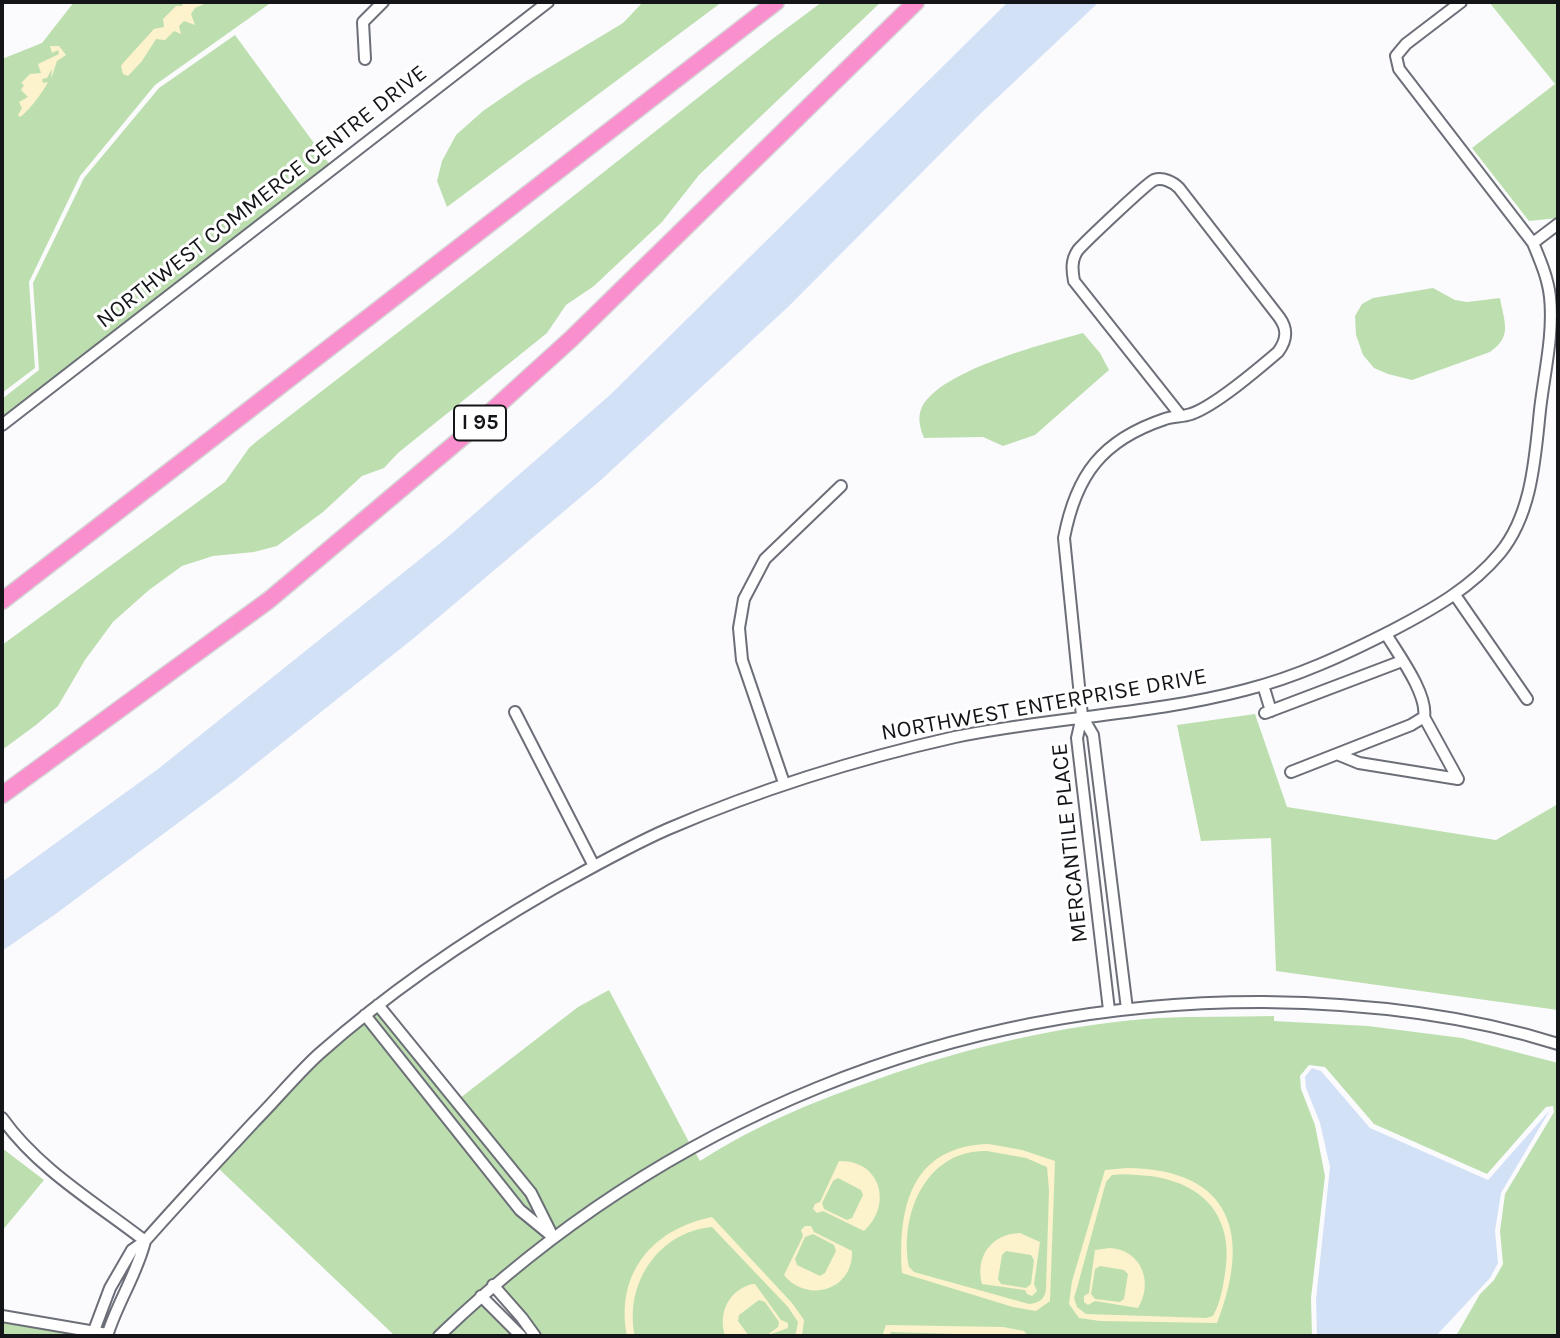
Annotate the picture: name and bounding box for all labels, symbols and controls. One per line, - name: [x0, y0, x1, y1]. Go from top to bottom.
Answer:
- street label: NORTHWEST COMMERCE CENTRE DRIVE: [91, 59, 433, 335]
- road number: I 95: [454, 406, 506, 440]
- street label: NORTHWEST ENTERPRISE DRIVE: [879, 663, 1209, 747]
- street label: MERCANTILE PLACE: [1046, 742, 1094, 944]

